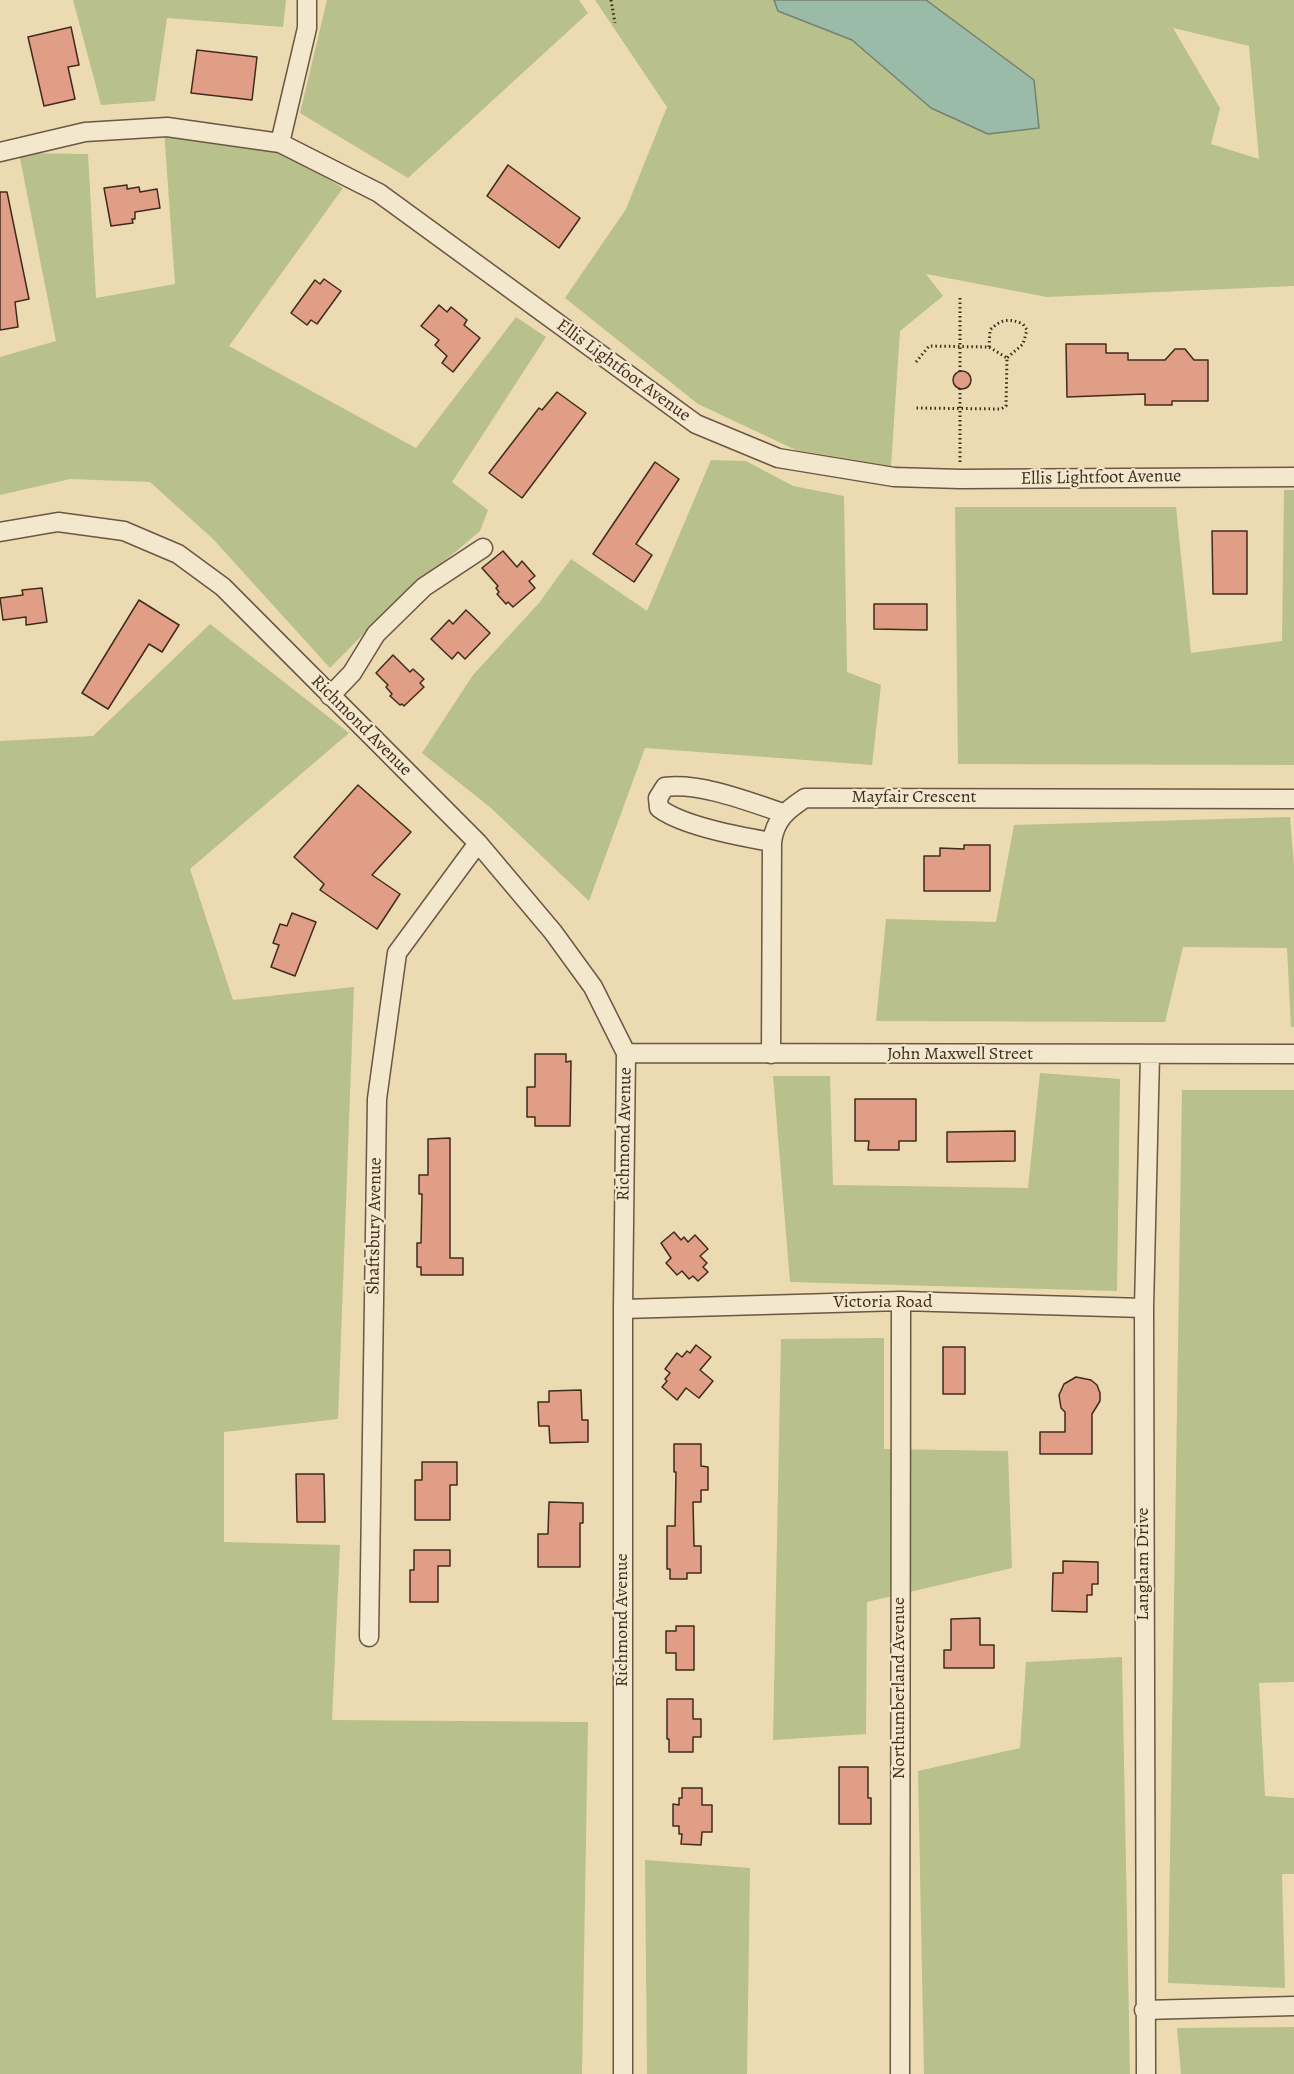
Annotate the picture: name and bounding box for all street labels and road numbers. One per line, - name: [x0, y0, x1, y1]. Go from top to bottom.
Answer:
- street label: Ellis Lightfoot Avenue: [552, 315, 694, 427]
- street label: Ellis Lightfoot Avenue: [1020, 466, 1182, 490]
- street label: Richmond Avenue: [306, 671, 416, 781]
- street label: Mayfair Crescent: [852, 787, 976, 809]
- street label: John Maxwell Street: [887, 1044, 1033, 1066]
- street label: Richmond Avenue: [613, 1067, 637, 1201]
- street label: Shaftsbury Avenue: [363, 1157, 387, 1295]
- street label: Victoria Road: [833, 1292, 933, 1314]
- street label: Langham Drive: [1133, 1507, 1155, 1621]
- street label: Richmond Avenue: [612, 1553, 634, 1687]
- street label: Northumberland Avenue: [889, 1597, 911, 1779]

